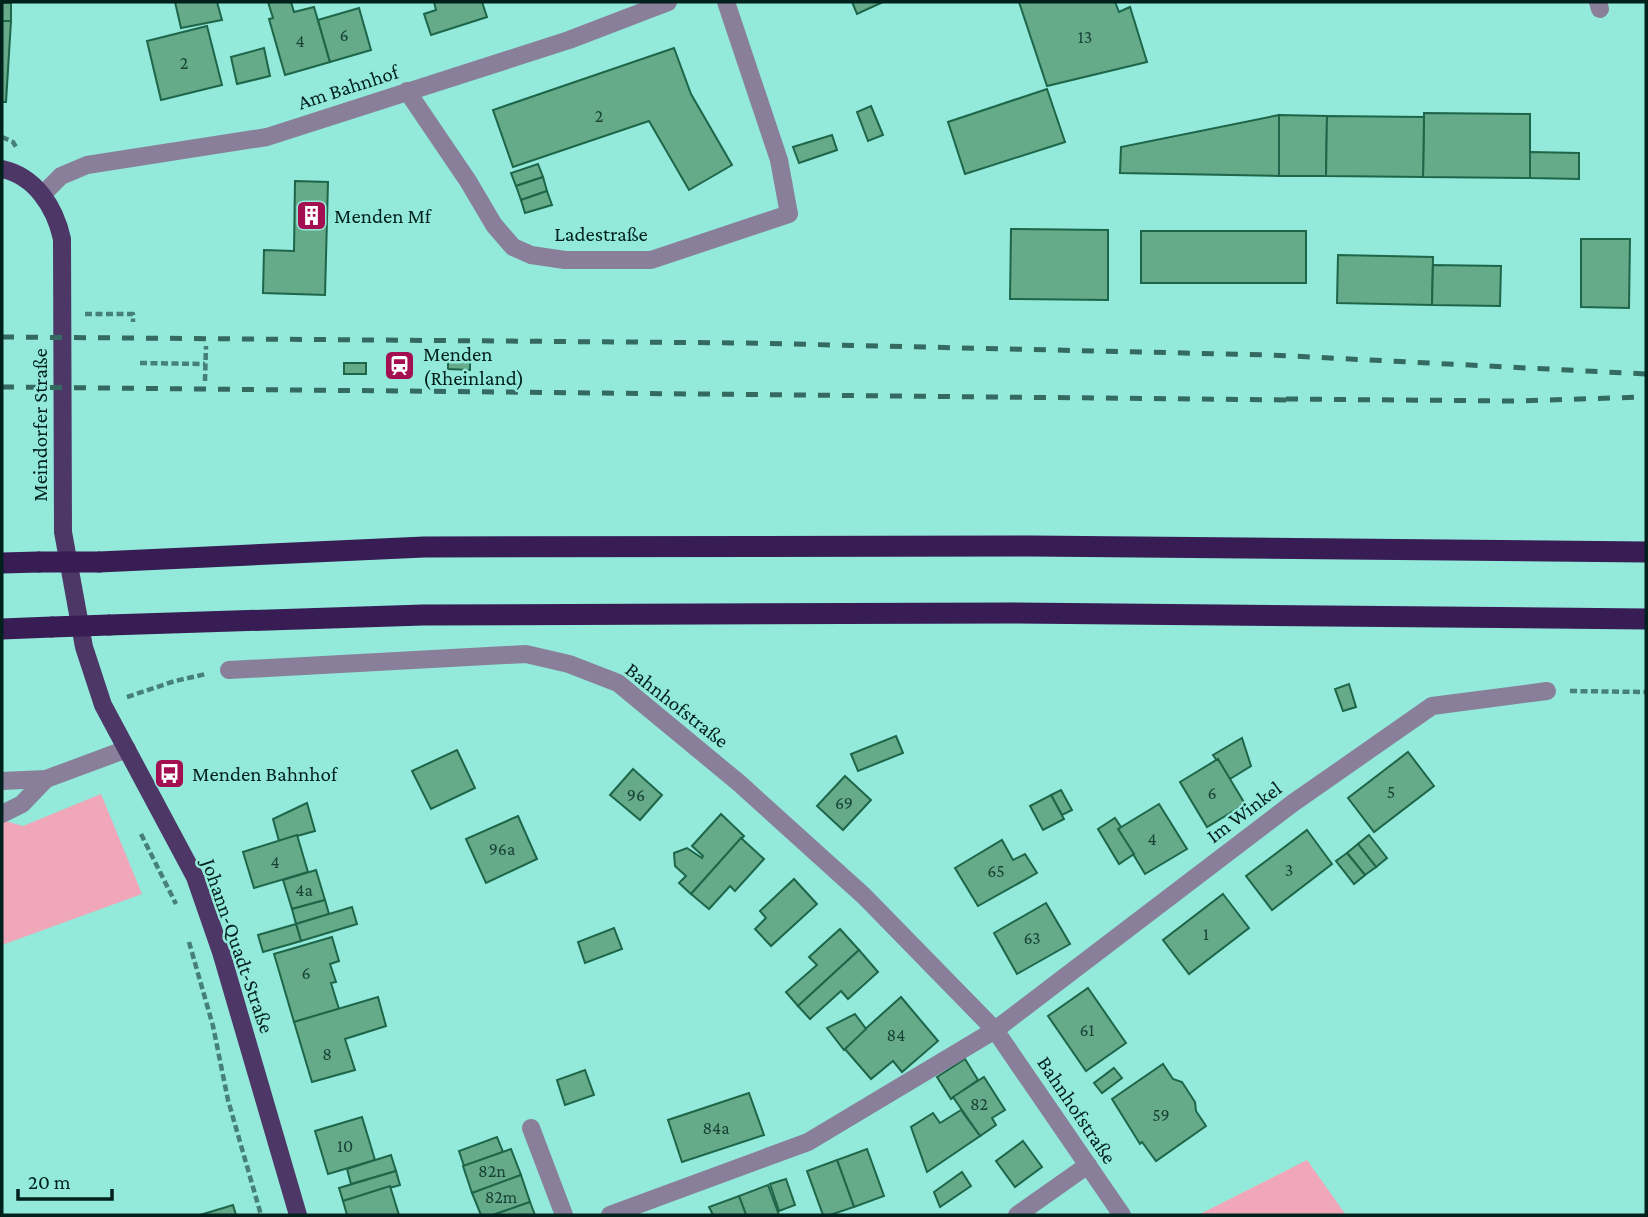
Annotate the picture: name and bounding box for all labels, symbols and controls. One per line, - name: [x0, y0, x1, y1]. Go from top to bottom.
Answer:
- house number: 6: [339, 25, 349, 45]
- house number: 13: [1078, 27, 1092, 47]
- house number: 4: [295, 31, 305, 51]
- house number: 2: [180, 53, 188, 73]
- street label: Am Bahnhof: [295, 59, 403, 115]
- house number: 2: [595, 106, 603, 126]
- building icon: Menden Mf: [294, 199, 328, 233]
- place label: Menden Mf: [334, 204, 433, 228]
- street label: Ladestraße: [554, 222, 648, 246]
- place label: Menden (Rheinland): [423, 342, 524, 390]
- street label: Meindorfer Straße: [28, 348, 52, 502]
- station icon: Menden (Rheinland): [383, 349, 417, 383]
- street label: Bahnhofstraße: [621, 657, 733, 753]
- bus stop icon: Menden Bahnhof: [152, 757, 186, 791]
- place label: Menden Bahnhof: [192, 762, 339, 786]
- street label: Im Winkel: [1202, 776, 1286, 848]
- house number: 5: [1387, 782, 1395, 802]
- house number: 6: [1207, 783, 1217, 803]
- house number: 96: [627, 785, 645, 805]
- house number: 69: [835, 793, 853, 813]
- house number: 4: [1147, 829, 1157, 849]
- house number: 96a: [489, 839, 515, 859]
- house number: 4: [270, 852, 280, 872]
- street label: Johann-Quadt-Straße: [196, 854, 279, 1036]
- house number: 3: [1285, 860, 1293, 880]
- house number: 65: [987, 861, 1005, 881]
- house number: 4a: [295, 880, 313, 900]
- house number: 1: [1203, 924, 1209, 944]
- house number: 63: [1023, 928, 1041, 948]
- house number: 6: [301, 963, 311, 983]
- house number: 61: [1079, 1020, 1095, 1040]
- house number: 84: [887, 1025, 905, 1045]
- house number: 8: [322, 1044, 332, 1064]
- street label: Bahnhofstraße: [1032, 1052, 1122, 1168]
- house number: 82: [970, 1094, 988, 1114]
- house number: 59: [1152, 1105, 1170, 1125]
- house number: 84a: [702, 1118, 730, 1138]
- house number: 10: [337, 1136, 353, 1156]
- scale bar: [18, 1158, 112, 1202]
- house number: 82n: [478, 1161, 506, 1181]
- text: 20 m: [28, 1170, 71, 1194]
- house number: 82m: [485, 1187, 518, 1207]

